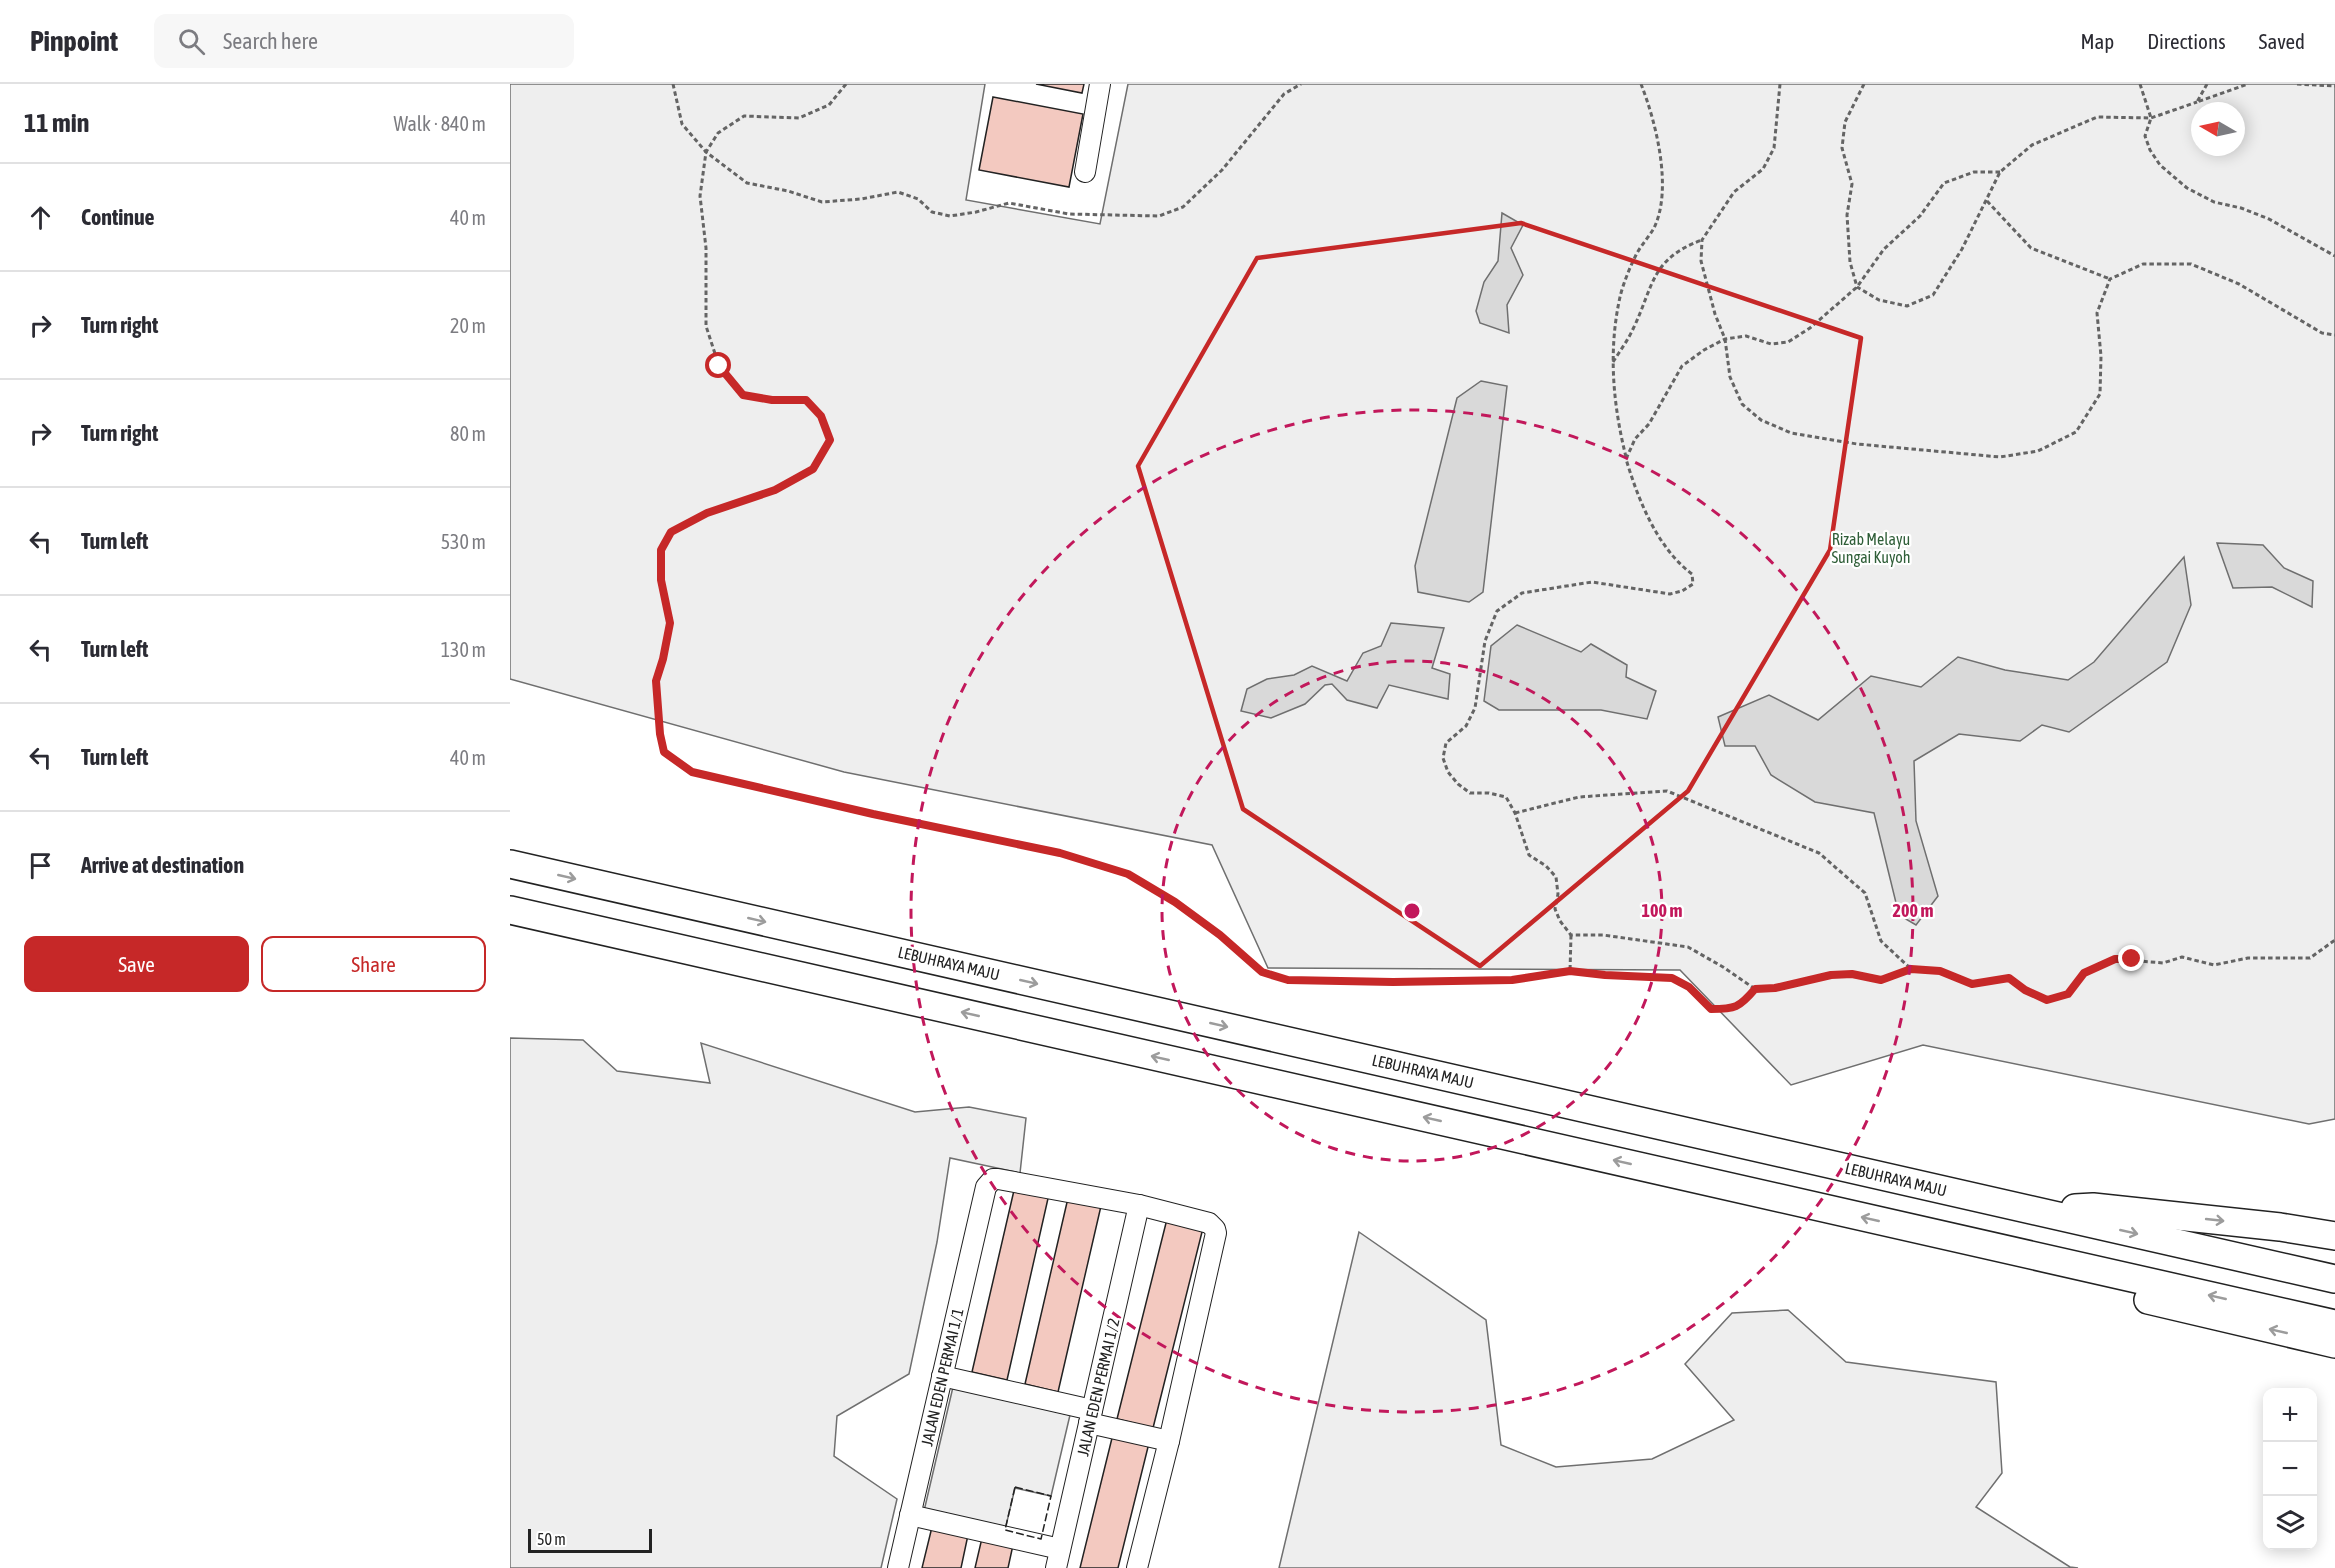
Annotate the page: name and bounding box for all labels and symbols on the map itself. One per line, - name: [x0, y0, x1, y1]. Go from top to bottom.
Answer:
- north arrow: [2191, 102, 2245, 156]
- route start: [705, 352, 731, 378]
- park label: Rizab Melayu Sungai Kuyoh: [1831, 530, 1911, 567]
- one-way arrow: [557, 871, 576, 883]
- text: 100 m: [1642, 900, 1682, 921]
- text: 200 m: [1893, 900, 1933, 921]
- centre of rings: [1402, 901, 1422, 921]
- one-way arrow: [747, 914, 766, 926]
- street label: LEBUHRAYA MAJU: [896, 943, 1002, 983]
- route end: [2118, 945, 2144, 971]
- one-way arrow: [1019, 976, 1038, 988]
- one-way arrow: [960, 1008, 979, 1020]
- one-way arrow: [1209, 1020, 1229, 1031]
- one-way arrow: [1151, 1051, 1170, 1063]
- street label: LEBUHRAYA MAJU: [1370, 1051, 1476, 1091]
- one-way arrow: [1423, 1113, 1442, 1125]
- one-way arrow: [1613, 1156, 1632, 1168]
- street label: LEBUHRAYA MAJU: [1843, 1159, 1949, 1199]
- one-way arrow: [1860, 1212, 1879, 1224]
- one-way arrow: [2205, 1215, 2224, 1226]
- one-way arrow: [2119, 1227, 2139, 1238]
- one-way arrow: [2207, 1291, 2226, 1303]
- street label: JALAN EDEN PERMAI 1/1: [917, 1306, 967, 1448]
- street label: JALAN EDEN PERMAI 1/2: [1073, 1316, 1123, 1458]
- one-way arrow: [2269, 1325, 2288, 1336]
- scale bar: [528, 1526, 652, 1554]

